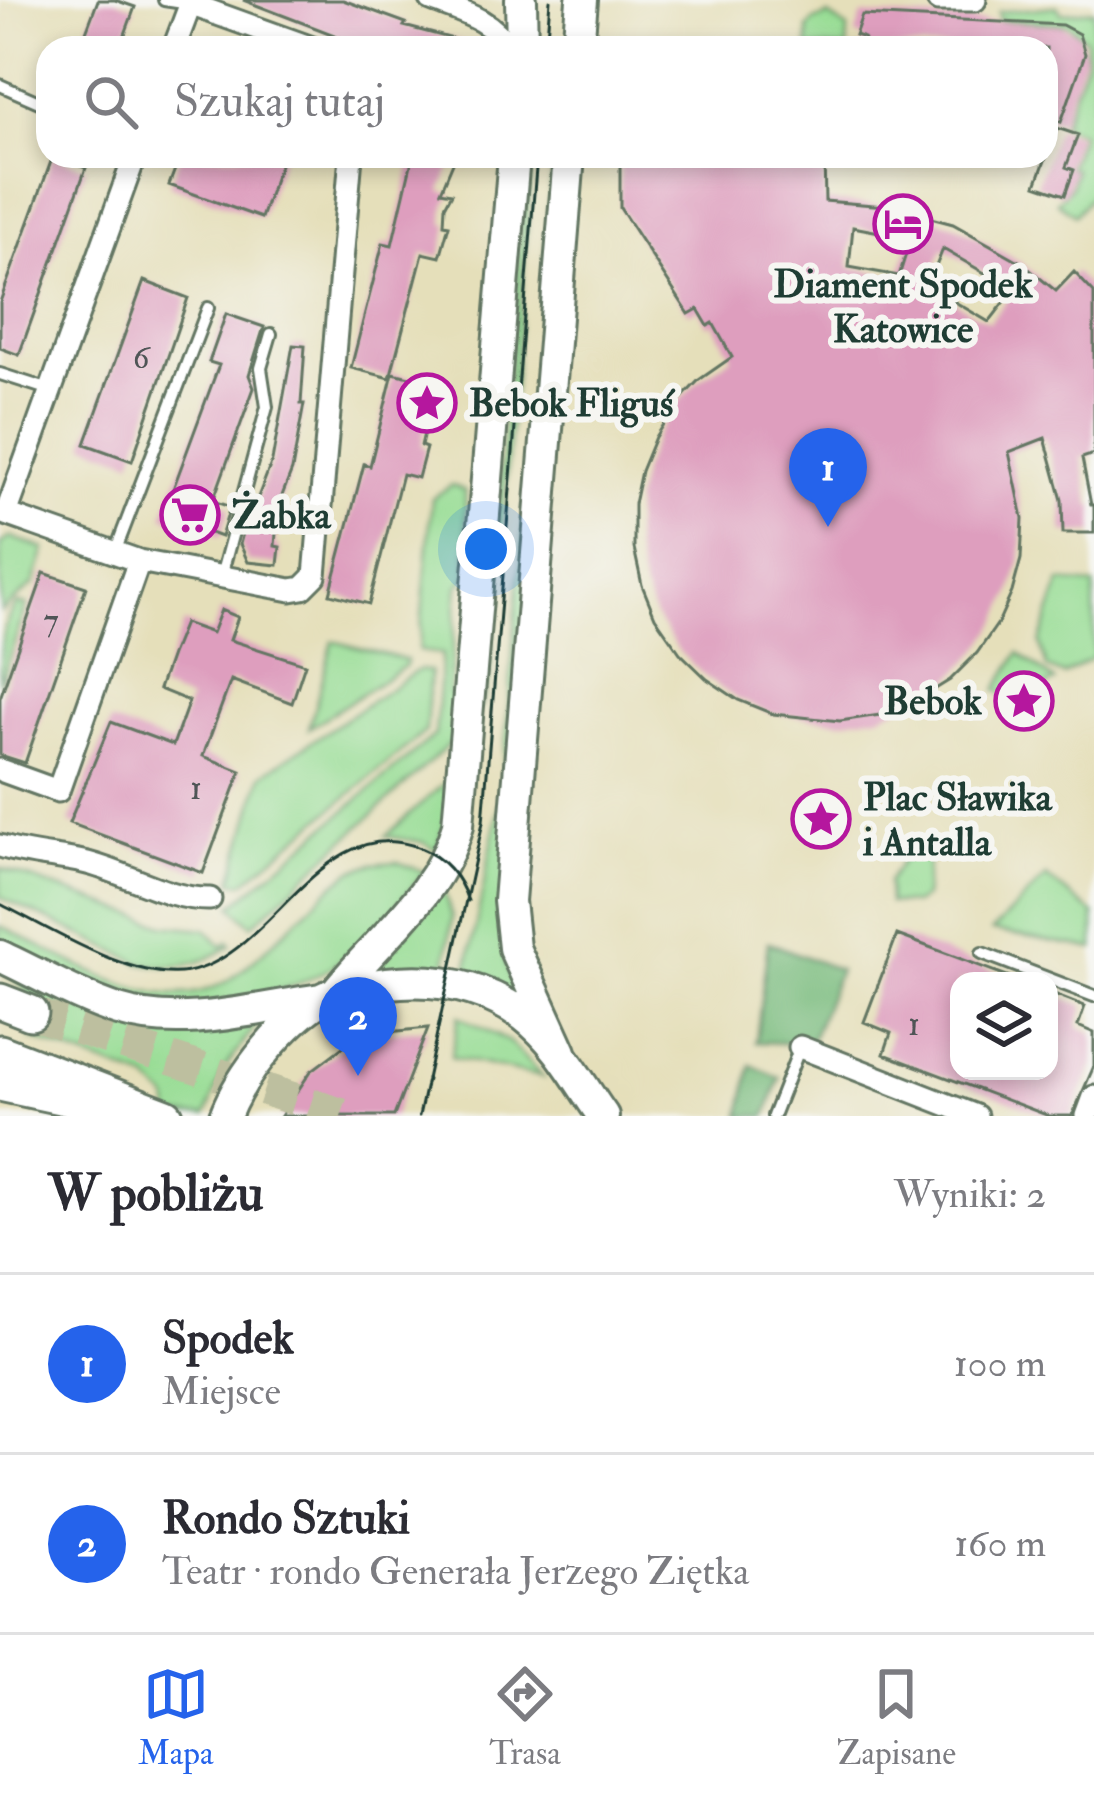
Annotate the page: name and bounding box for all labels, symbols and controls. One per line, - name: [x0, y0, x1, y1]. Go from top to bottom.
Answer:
- search box: [36, 36, 1058, 168]
- icon: search: [78, 69, 144, 135]
- text: Szukaj tutaj: [174, 74, 385, 130]
- hotel icon: Diament Spodek Katowice: [872, 193, 934, 255]
- place label: Diament Spodek Katowice: [773, 260, 1033, 354]
- house number: 6: [133, 337, 152, 378]
- place icon: Bebok Fliguś: [396, 372, 458, 434]
- place label: Bebok Fliguś: [469, 379, 676, 428]
- pin: 1: [789, 428, 867, 527]
- supermarket icon: Żabka: [159, 484, 221, 546]
- place label: Żabka: [232, 490, 332, 540]
- your location: [456, 519, 516, 579]
- house number: 7: [43, 600, 59, 641]
- place icon: Bebok: [993, 670, 1055, 732]
- place label: Bebok: [884, 677, 982, 726]
- house number: 1: [190, 768, 202, 809]
- place label: Plac Sławika i Antalla: [862, 773, 1053, 867]
- place icon: Plac Sławika i Antalla: [790, 788, 852, 850]
- map controls: [950, 972, 1058, 1080]
- button: layers: [950, 972, 1058, 1080]
- pin: 2: [319, 977, 397, 1076]
- house number: 1: [908, 1004, 920, 1045]
- text: W pobliżu: [48, 1162, 263, 1226]
- text: Wyniki: 2: [894, 1170, 1046, 1219]
- text: Spodek: [162, 1311, 294, 1367]
- text: 1: [80, 1339, 94, 1388]
- text: 100 m: [954, 1339, 1046, 1388]
- text: Miejsce: [162, 1367, 281, 1416]
- text: Rondo Sztuki: [162, 1491, 410, 1547]
- text: 2: [77, 1519, 97, 1568]
- text: 160 m: [954, 1519, 1046, 1568]
- text: Teatr · rondo Generała Jerzego Ziętka: [162, 1547, 749, 1596]
- tab: Mapa: [138, 1661, 213, 1774]
- tab: Trasa: [489, 1661, 561, 1774]
- tab: Zapisane: [837, 1661, 956, 1774]

